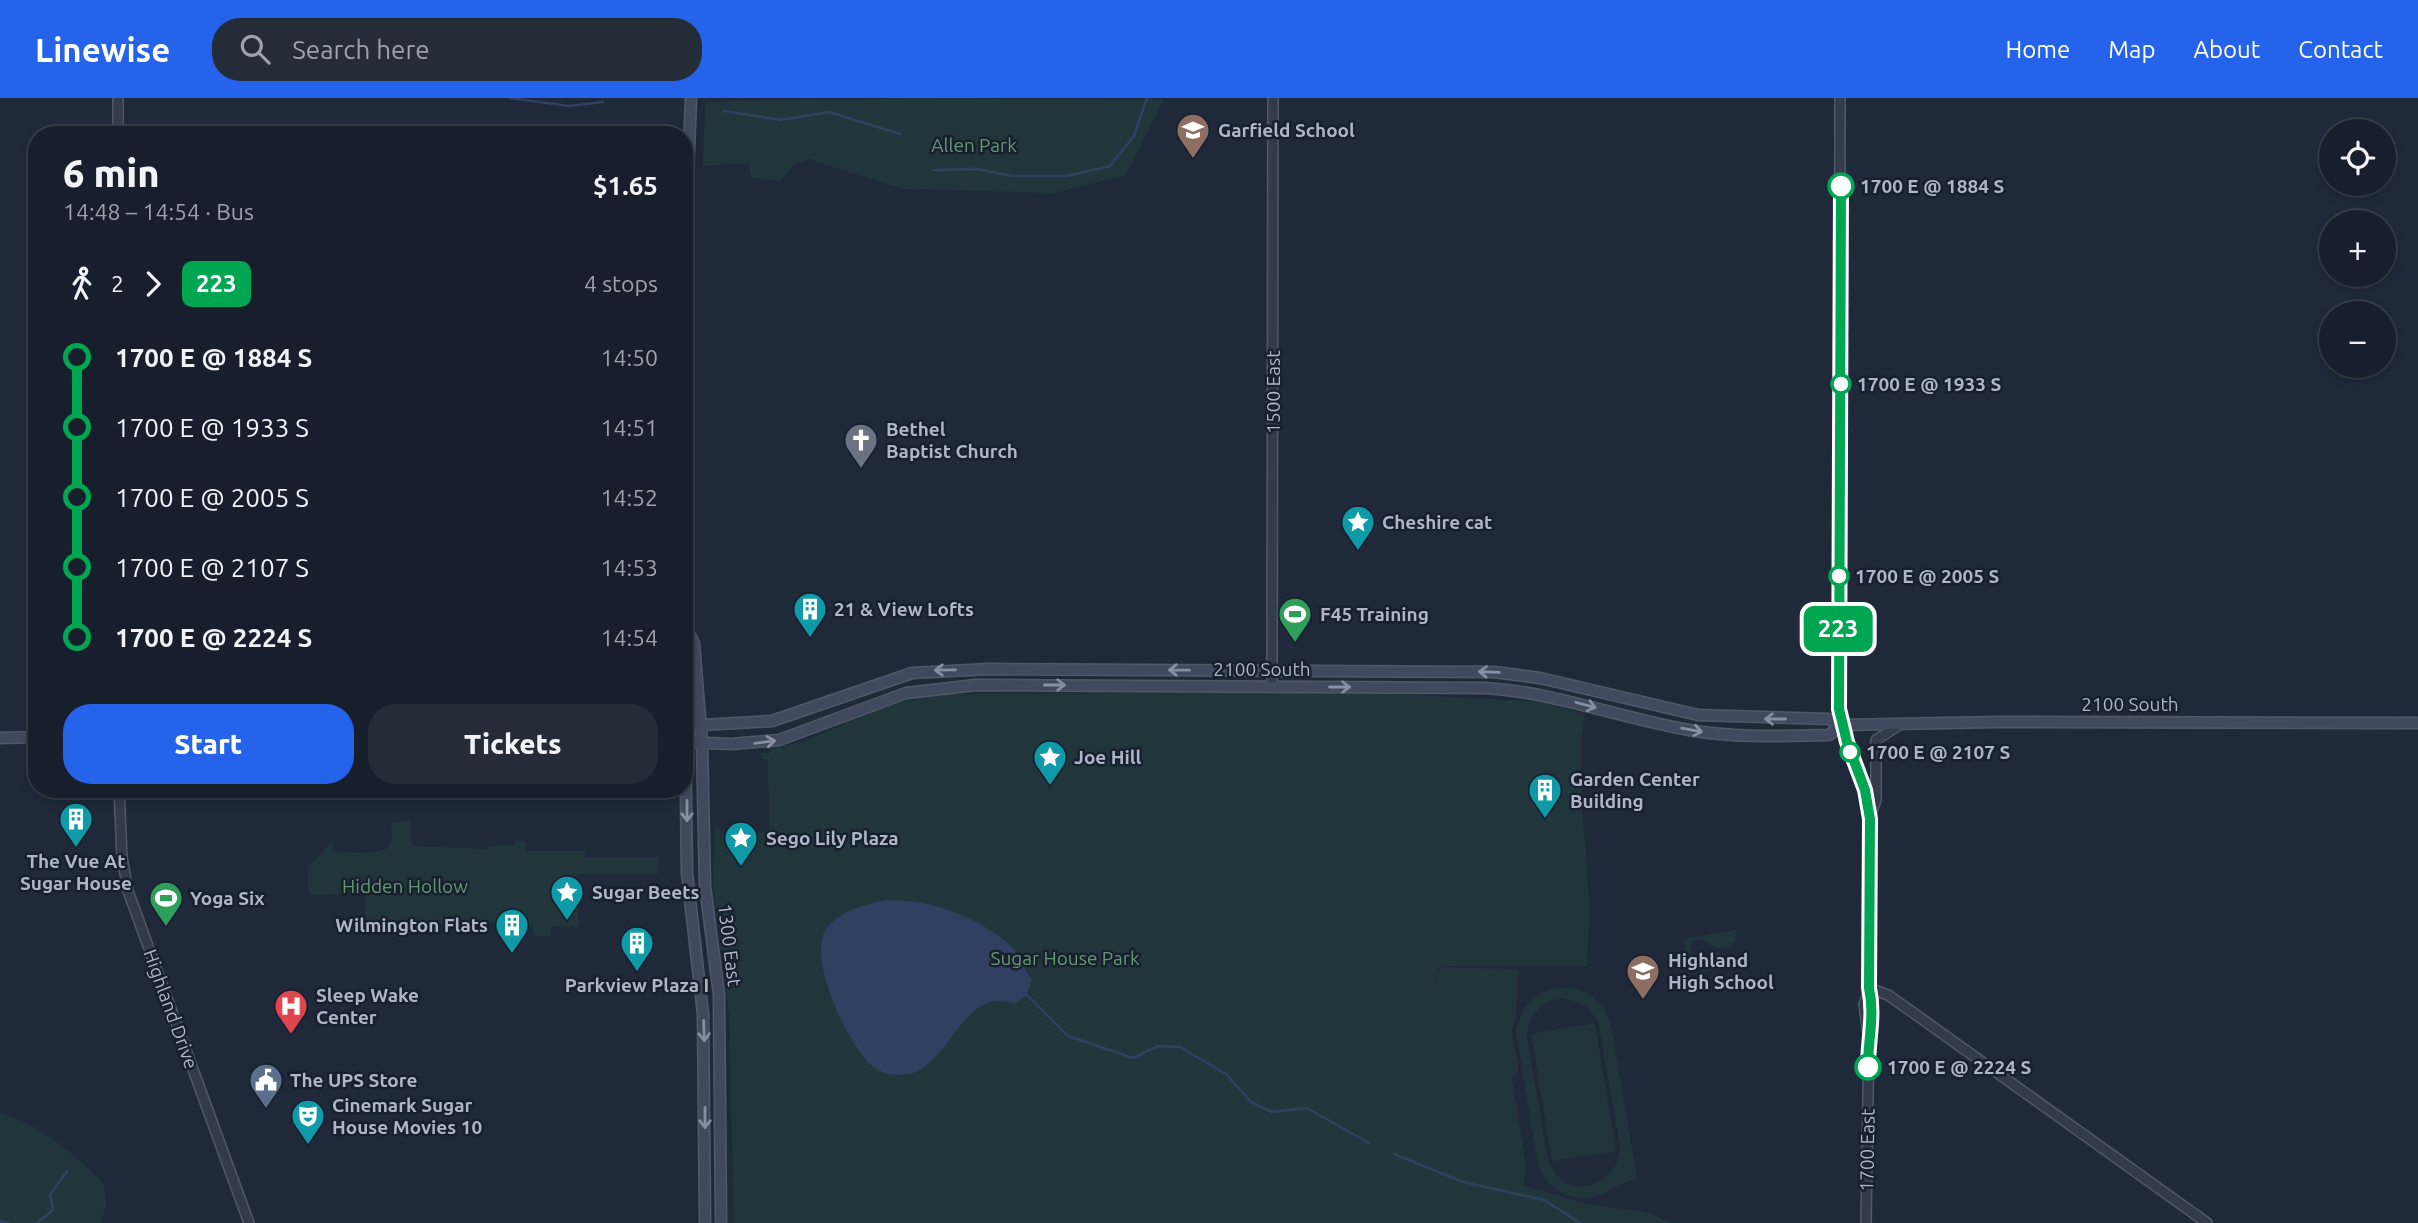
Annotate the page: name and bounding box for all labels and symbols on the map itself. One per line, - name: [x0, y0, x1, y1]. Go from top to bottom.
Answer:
- school or university icon: Garfield School: [1174, 111, 1212, 160]
- place label: Garfield School: [1218, 119, 1355, 141]
- park label: Allen Park: [931, 134, 1017, 156]
- marker: 1700 E @ 1884 S: [1828, 173, 1854, 199]
- place label: 1700 E @ 1884 S: [1860, 175, 2004, 197]
- street label: 1500 East: [1262, 350, 1284, 434]
- place label: 1700 E @ 1933 S: [1857, 373, 2001, 395]
- marker: 1700 E @ 1933 S: [1831, 374, 1851, 394]
- place label: Bethel Baptist Church: [886, 418, 1018, 462]
- church icon: Bethel Baptist Church: [842, 421, 880, 470]
- place icon: Cheshire cat: [1339, 503, 1377, 552]
- place label: Cheshire cat: [1382, 511, 1492, 533]
- place label: 1700 E @ 2005 S: [1855, 565, 1999, 587]
- marker: 1700 E @ 2005 S: [1829, 566, 1849, 586]
- building icon: 21 & View Lofts: [791, 590, 829, 639]
- sports icon: F45 Training: [1276, 595, 1314, 644]
- place label: 21 & View Lofts: [834, 598, 974, 620]
- place label: F45 Training: [1320, 603, 1429, 625]
- line badge: 223: [1798, 606, 1878, 652]
- street label: 2100 South: [1213, 658, 1311, 680]
- one-way arrow: [933, 663, 956, 676]
- one-way arrow: [1168, 663, 1191, 677]
- one-way arrow: [1477, 665, 1500, 679]
- one-way arrow: [1043, 678, 1066, 692]
- one-way arrow: [1328, 680, 1351, 694]
- street label: 2100 South: [2081, 693, 2179, 715]
- one-way arrow: [1574, 699, 1597, 712]
- one-way arrow: [1764, 712, 1787, 726]
- one-way arrow: [1680, 724, 1702, 737]
- one-way arrow: [753, 735, 776, 748]
- place icon: Joe Hill: [1031, 738, 1069, 787]
- place label: 1700 E @ 2107 S: [1866, 741, 2010, 763]
- marker: 1700 E @ 2107 S: [1840, 742, 1860, 762]
- place label: Joe Hill: [1074, 746, 1142, 768]
- place label: Garden Center Building: [1570, 768, 1700, 812]
- building icon: Garden Center Building: [1526, 771, 1564, 820]
- one-way arrow: [680, 799, 694, 822]
- building icon: The Vue At Sugar House: [57, 800, 95, 849]
- place icon: Sego Lily Plaza: [722, 819, 760, 868]
- place label: Sego Lily Plaza: [766, 827, 899, 849]
- place label: The Vue At Sugar House: [20, 850, 132, 894]
- place icon: Sugar Beets: [548, 873, 586, 922]
- park label: Hidden Hollow: [342, 875, 468, 897]
- sports icon: Yoga Six: [147, 879, 185, 928]
- place label: Sugar Beets: [592, 881, 699, 903]
- place label: Yoga Six: [190, 887, 265, 909]
- street label: 1300 East: [714, 902, 746, 988]
- building icon: Wilmington Flats: [493, 906, 531, 955]
- place label: Wilmington Flats: [335, 914, 488, 936]
- building icon: Parkview Plaza I: [618, 924, 656, 973]
- street label: Highland Drive: [139, 946, 203, 1072]
- park label: Sugar House Park: [990, 947, 1140, 969]
- place label: Highland High School: [1668, 949, 1774, 993]
- school or university icon: Highland High School: [1624, 952, 1662, 1001]
- place label: Parkview Plaza I: [565, 974, 709, 996]
- place label: Sleep Wake Center: [316, 984, 419, 1028]
- hospital icon: Sleep Wake Center: [272, 987, 310, 1036]
- one-way arrow: [697, 1020, 710, 1043]
- marker: 1700 E @ 2224 S: [1855, 1054, 1881, 1080]
- place label: 1700 E @ 2224 S: [1887, 1056, 2031, 1078]
- public building icon: The UPS Store: [247, 1061, 285, 1110]
- place label: The UPS Store: [290, 1069, 417, 1091]
- place label: Cinemark Sugar House Movies 10: [332, 1094, 482, 1138]
- theatre icon: Cinemark Sugar House Movies 10: [289, 1097, 327, 1146]
- one-way arrow: [698, 1106, 712, 1129]
- street label: 1700 East: [1855, 1108, 1879, 1192]

